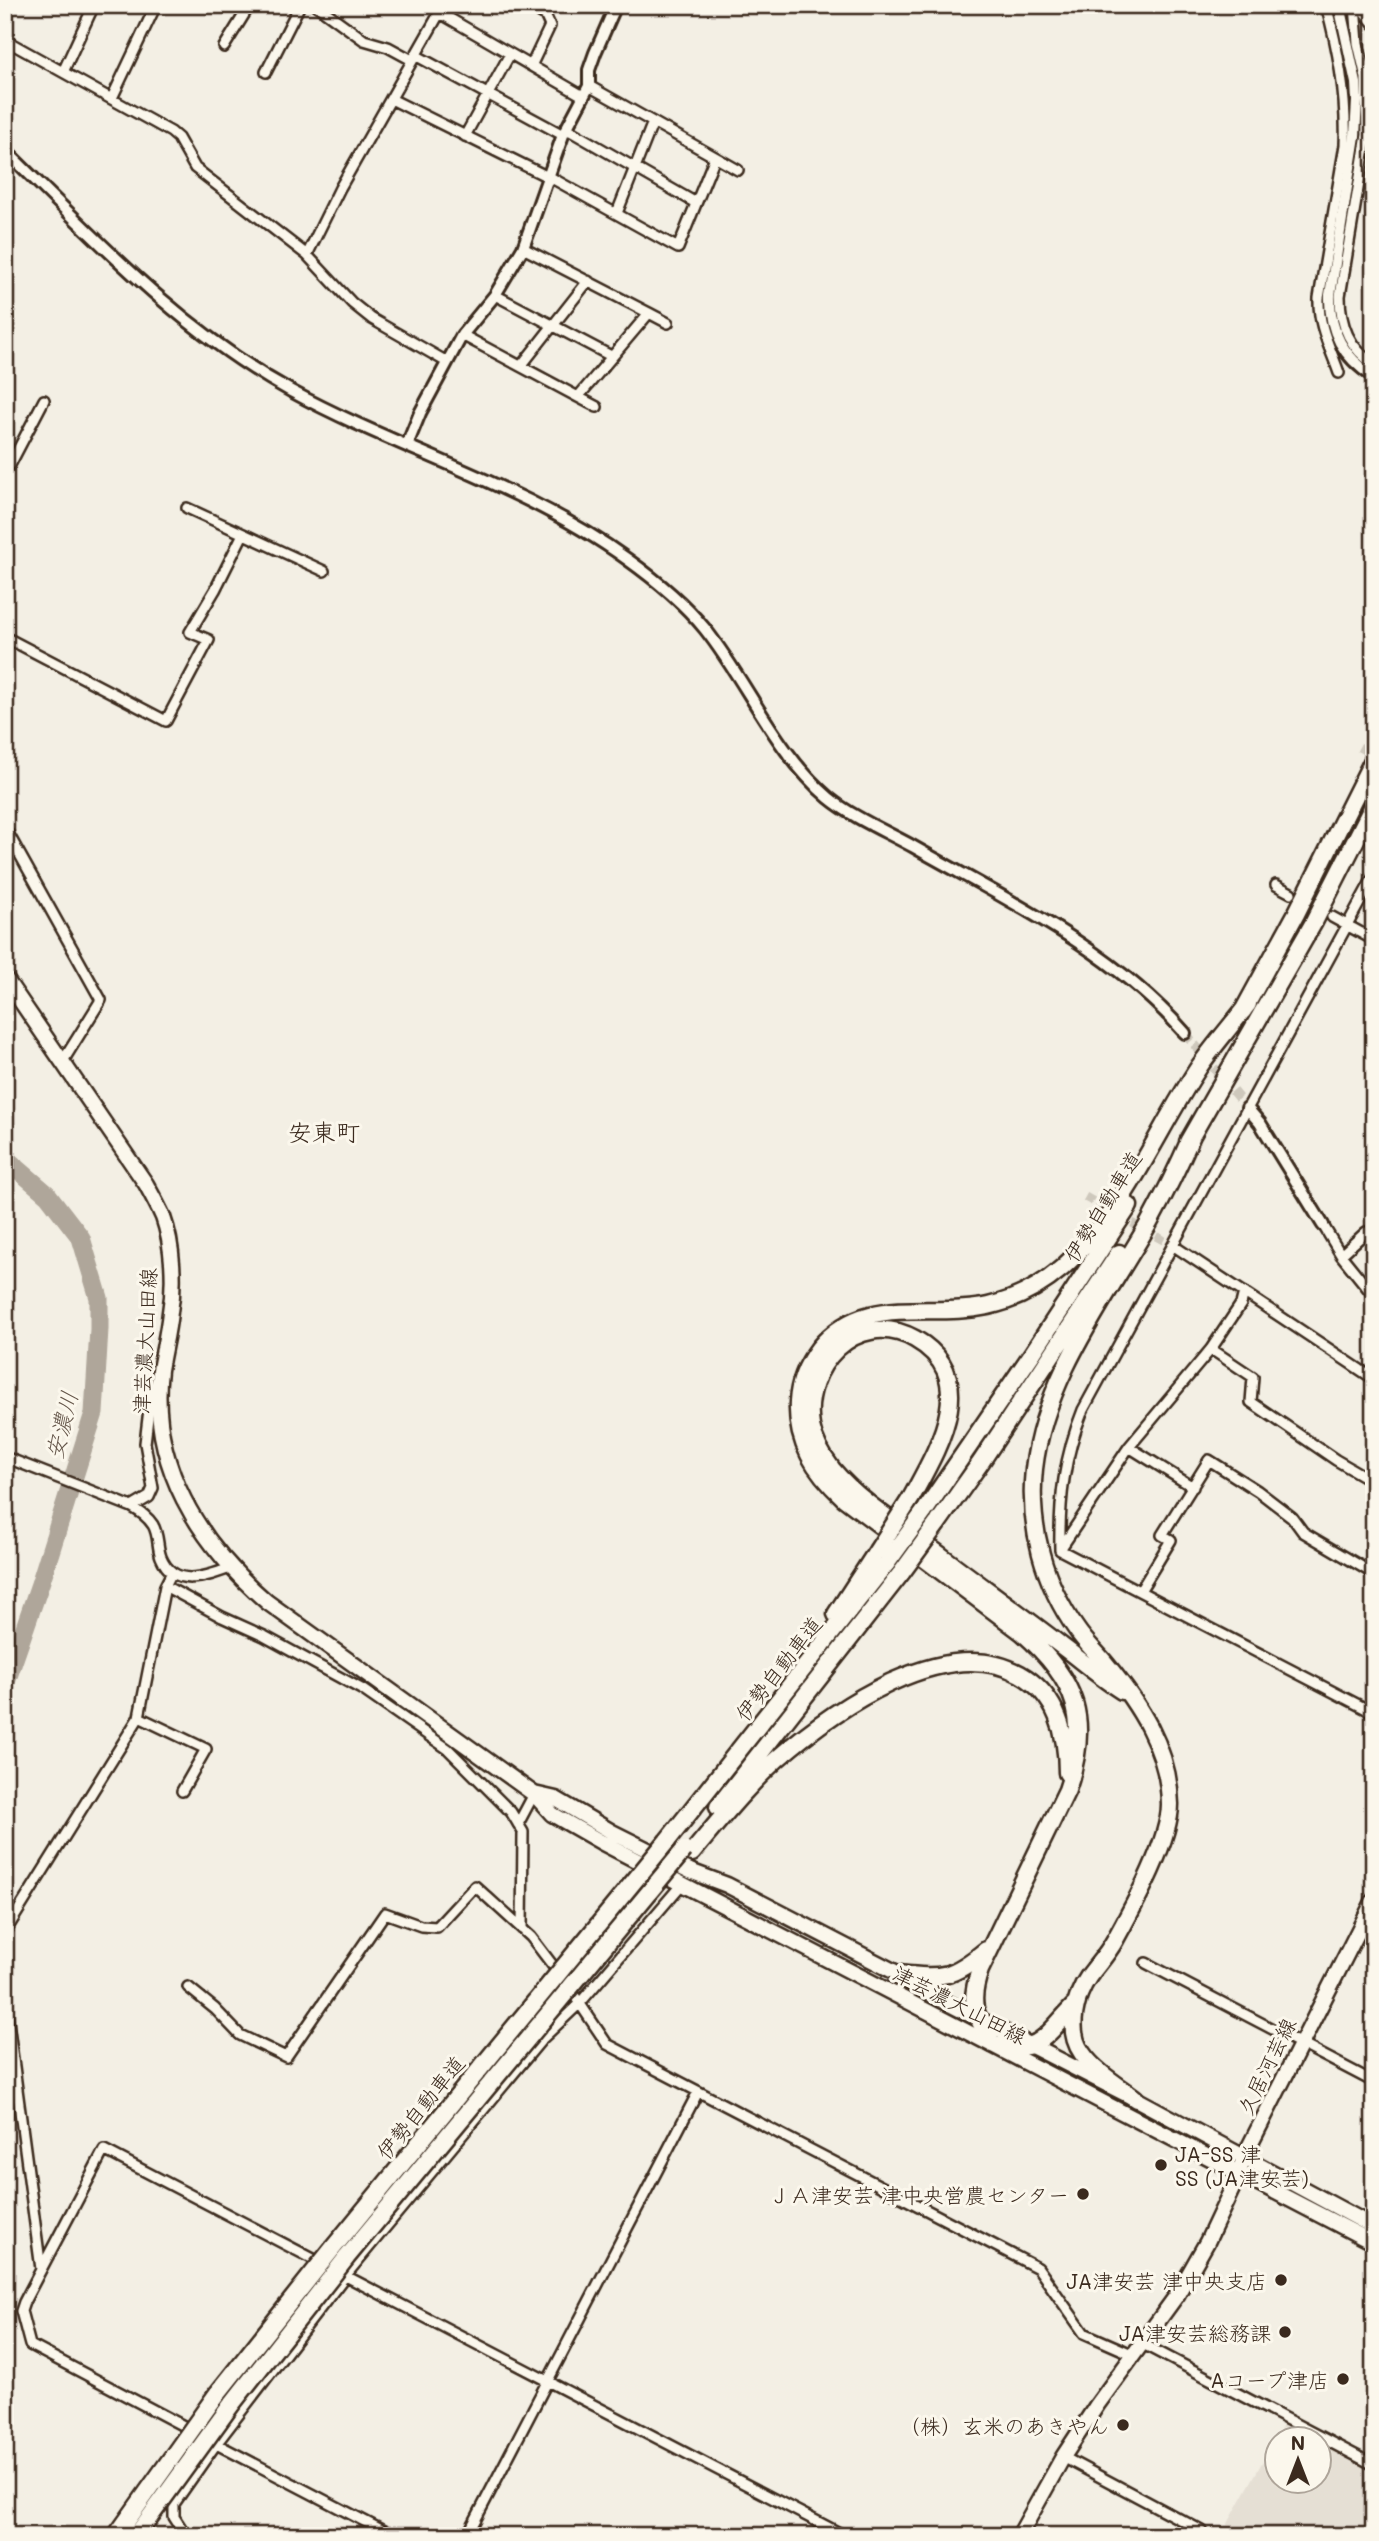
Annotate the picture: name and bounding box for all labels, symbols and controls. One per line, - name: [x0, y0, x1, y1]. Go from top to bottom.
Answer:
- district label: 安東町: [288, 1116, 360, 1147]
- street label: 伊勢自動車道: [1057, 1145, 1147, 1267]
- street label: 津芸濃大山田線: [127, 1267, 161, 1415]
- water label: 安濃川: [38, 1388, 84, 1462]
- street label: 伊勢自動車道: [729, 1610, 827, 1726]
- street label: 津芸濃大山田線: [888, 1959, 1032, 2049]
- street label: 久居河芸線: [1231, 2013, 1301, 2119]
- street label: 伊勢自動車道: [370, 2050, 470, 2164]
- place label: JA-SS 津 SS (JA津安芸): [1175, 2140, 1309, 2191]
- marker: JA-SS 津 SS (JA津安芸): [1153, 2157, 1169, 2173]
- place label: ＪＡ津安芸 津中央営農センター: [769, 2181, 1069, 2208]
- marker: ＪＡ津安芸 津中央営農センター: [1075, 2186, 1091, 2202]
- place label: JA津安芸 津中央支店: [1066, 2267, 1267, 2294]
- marker: JA津安芸 津中央支店: [1273, 2272, 1289, 2288]
- place label: JA津安芸総務課: [1119, 2319, 1271, 2346]
- marker: JA津安芸総務課: [1277, 2324, 1293, 2340]
- place label: Aコープ津店: [1210, 2366, 1329, 2393]
- marker: Aコープ津店: [1335, 2371, 1351, 2387]
- place label: （株）玄米のあきやん: [899, 2412, 1109, 2439]
- marker: （株）玄米のあきやん: [1115, 2417, 1131, 2433]
- north arrow: [1264, 2426, 1334, 2496]
- text: N: [1291, 2430, 1305, 2455]

